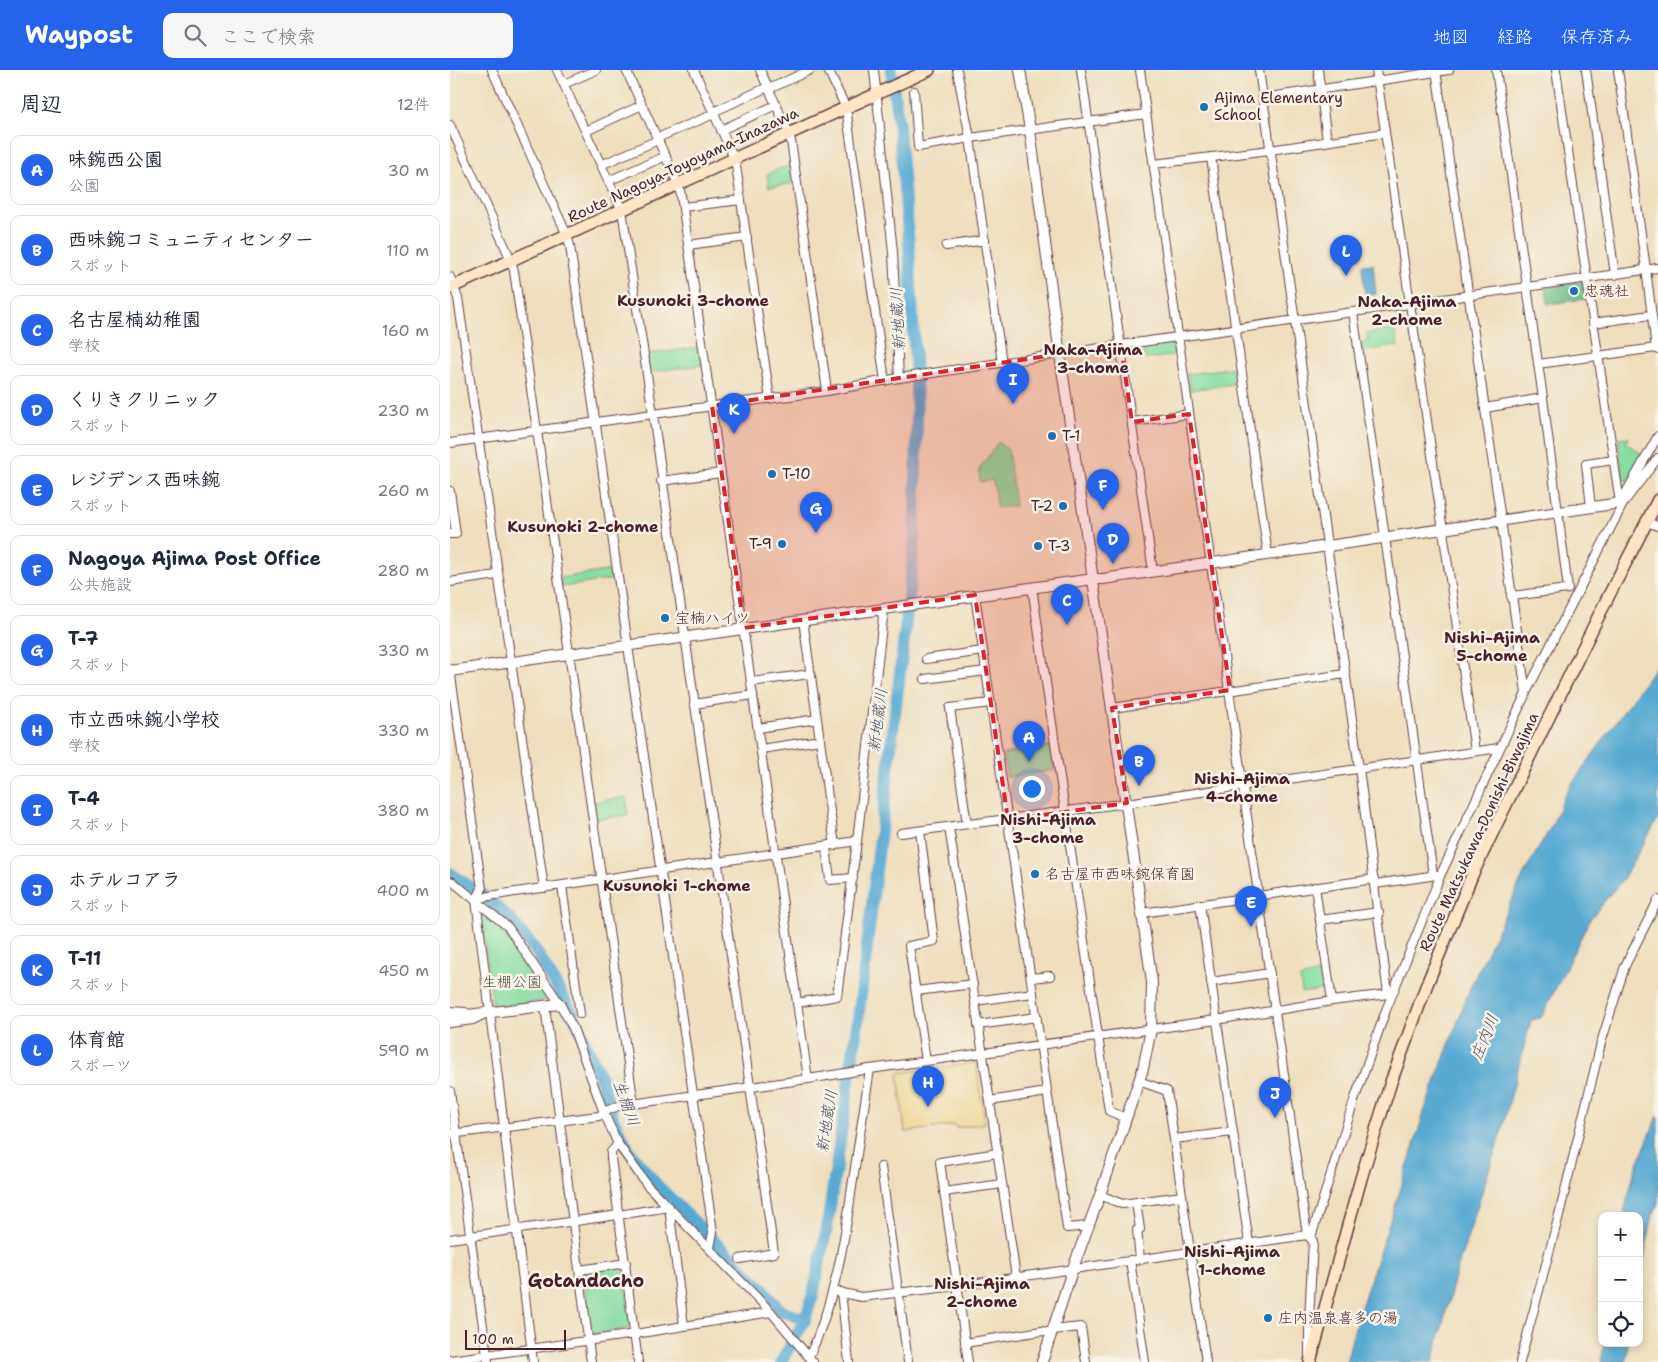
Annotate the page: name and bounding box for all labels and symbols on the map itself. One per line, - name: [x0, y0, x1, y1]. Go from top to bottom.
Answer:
- place label: Ajima Elementary School: [1214, 88, 1343, 125]
- marker: Ajima Elementary School: [1198, 101, 1210, 113]
- street label: Route Nagoya-Toyoyama-Inazawa: [564, 102, 802, 227]
- pin: L: [1330, 235, 1362, 276]
- place label: 忠魂社: [1584, 281, 1629, 301]
- marker: 忠魂社: [1568, 285, 1580, 297]
- water label: 新地蔵川: [885, 286, 910, 351]
- district label: Kusunoki 3-chome: [617, 290, 770, 311]
- district label: Naka-Ajima 2-chome: [1357, 291, 1457, 330]
- district label: Naka-Ajima 3-chome: [1043, 339, 1143, 378]
- pin: I: [997, 363, 1029, 404]
- pin: K: [718, 393, 750, 434]
- place label: T-1: [1062, 426, 1081, 446]
- marker: T-1: [1046, 430, 1058, 442]
- place label: T-10: [782, 464, 811, 484]
- marker: T-10: [766, 468, 778, 480]
- pin: F: [1087, 469, 1119, 510]
- pin: G: [800, 492, 832, 533]
- place label: T-2: [1031, 496, 1053, 516]
- marker: T-2: [1057, 500, 1069, 512]
- district label: Kusunoki 2-chome: [507, 516, 659, 537]
- pin: D: [1097, 523, 1129, 564]
- place label: T-9: [749, 534, 772, 554]
- place label: T-3: [1048, 536, 1070, 556]
- marker: T-9: [776, 538, 788, 550]
- marker: T-3: [1032, 540, 1044, 552]
- pin: C: [1051, 584, 1083, 625]
- place label: 宝楠ハイツ: [675, 608, 750, 628]
- marker: 宝楠ハイツ: [659, 612, 671, 624]
- district label: Nishi-Ajima 5-chome: [1444, 627, 1540, 666]
- water label: 新地蔵川: [863, 687, 892, 753]
- street label: Route Matsukawa-Donishi-Biwajima: [1415, 709, 1544, 955]
- pin: A: [1013, 721, 1045, 762]
- pin: B: [1123, 745, 1155, 786]
- district label: Nishi-Ajima 4-chome: [1194, 768, 1290, 807]
- your location: [1019, 776, 1045, 802]
- district label: Nishi-Ajima 3-chome: [1000, 809, 1096, 848]
- place label: 名古屋市西味鋺保育園: [1045, 864, 1195, 884]
- marker: 名古屋市西味鋺保育園: [1029, 868, 1041, 880]
- district label: Kusunoki 1-chome: [603, 875, 751, 896]
- pin: E: [1235, 886, 1267, 927]
- park label: 生棚公園: [482, 972, 542, 992]
- water label: 庄内川: [1466, 1011, 1503, 1063]
- pin: H: [912, 1066, 944, 1107]
- water label: 生棚川: [608, 1077, 645, 1129]
- pin: J: [1259, 1077, 1291, 1118]
- water label: 新地蔵川: [811, 1088, 842, 1154]
- district label: Nishi-Ajima 1-chome: [1184, 1241, 1280, 1280]
- district label: Gotandacho: [528, 1269, 644, 1293]
- district label: Nishi-Ajima 2-chome: [934, 1273, 1030, 1312]
- place label: 庄内温泉喜多の湯: [1278, 1308, 1398, 1328]
- marker: 庄内温泉喜多の湯: [1262, 1312, 1274, 1324]
- scale bar: [465, 1327, 566, 1350]

